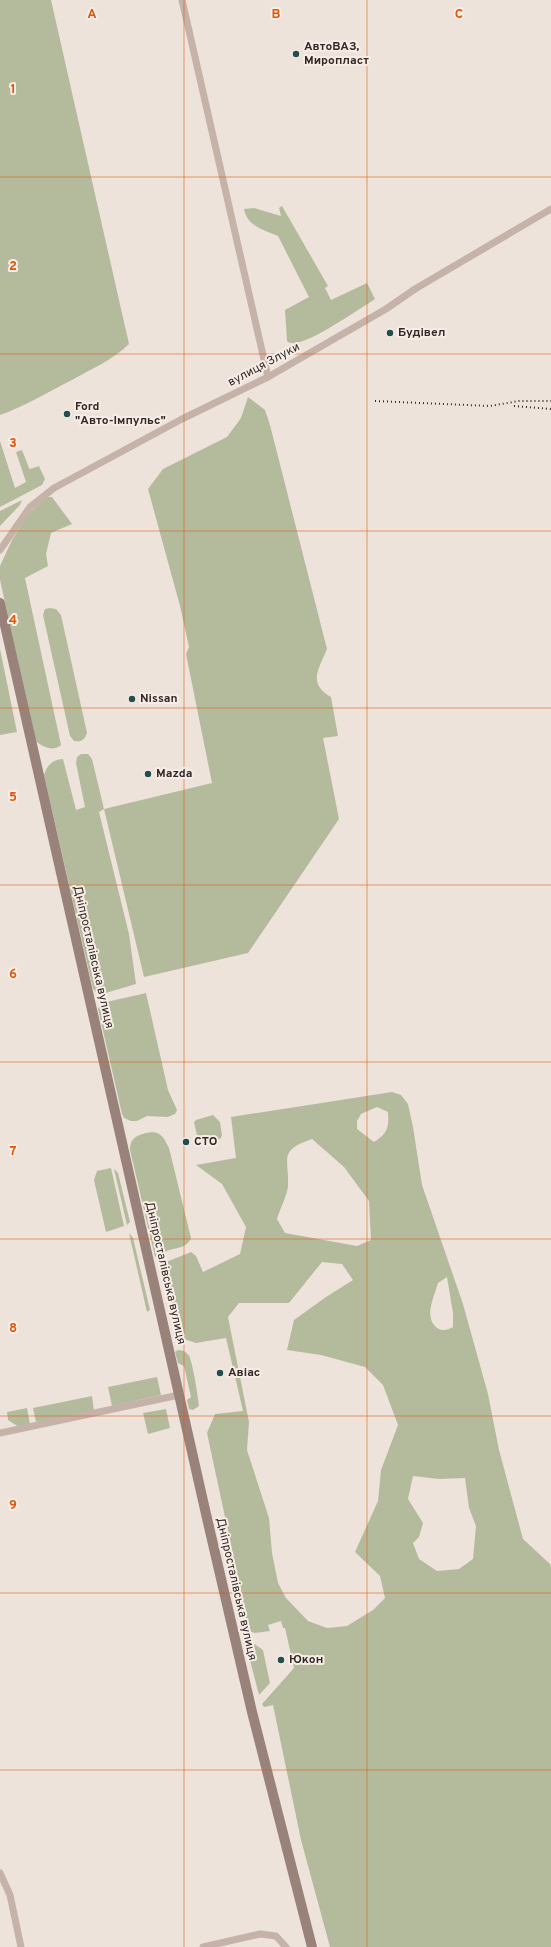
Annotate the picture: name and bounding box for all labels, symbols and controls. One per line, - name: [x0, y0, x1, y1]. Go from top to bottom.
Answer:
- text: A: [87, 7, 97, 23]
- text: B: [272, 7, 281, 23]
- text: C: [455, 7, 463, 23]
- place label: АвтоВАЗ, Миропласт: [304, 39, 369, 69]
- marker: АвтоВАЗ, Миропласт: [291, 49, 301, 59]
- text: 1: [10, 82, 16, 98]
- text: 2: [9, 259, 17, 275]
- place label: Будівел: [398, 325, 445, 341]
- marker: Будівел: [385, 328, 395, 338]
- street label: вулиця Злуки: [225, 339, 303, 391]
- place label: Ford "Авто-Імпульс": [75, 399, 166, 429]
- marker: Ford "Авто-Імпульс": [62, 409, 72, 419]
- text: 3: [9, 436, 17, 452]
- text: 4: [9, 613, 17, 629]
- place label: Nissan: [140, 691, 178, 707]
- marker: Nissan: [127, 694, 137, 704]
- place label: Mazda: [156, 766, 192, 782]
- marker: Mazda: [143, 769, 153, 779]
- text: 5: [9, 790, 17, 806]
- street label: Дніпросталівська вулиця: [69, 884, 117, 1030]
- text: 6: [9, 967, 17, 983]
- place label: СТО: [194, 1134, 218, 1150]
- marker: СТО: [181, 1137, 191, 1147]
- text: 7: [10, 1144, 17, 1160]
- street label: Дніпросталівська вулиця: [141, 1200, 189, 1346]
- text: 8: [9, 1321, 17, 1337]
- place label: Авіас: [228, 1365, 260, 1381]
- marker: Авіас: [215, 1368, 225, 1378]
- text: 9: [9, 1498, 17, 1514]
- street label: Дніпросталівська вулиця: [212, 1516, 260, 1662]
- place label: Юкон: [289, 1652, 323, 1668]
- marker: Юкон: [276, 1655, 286, 1665]

